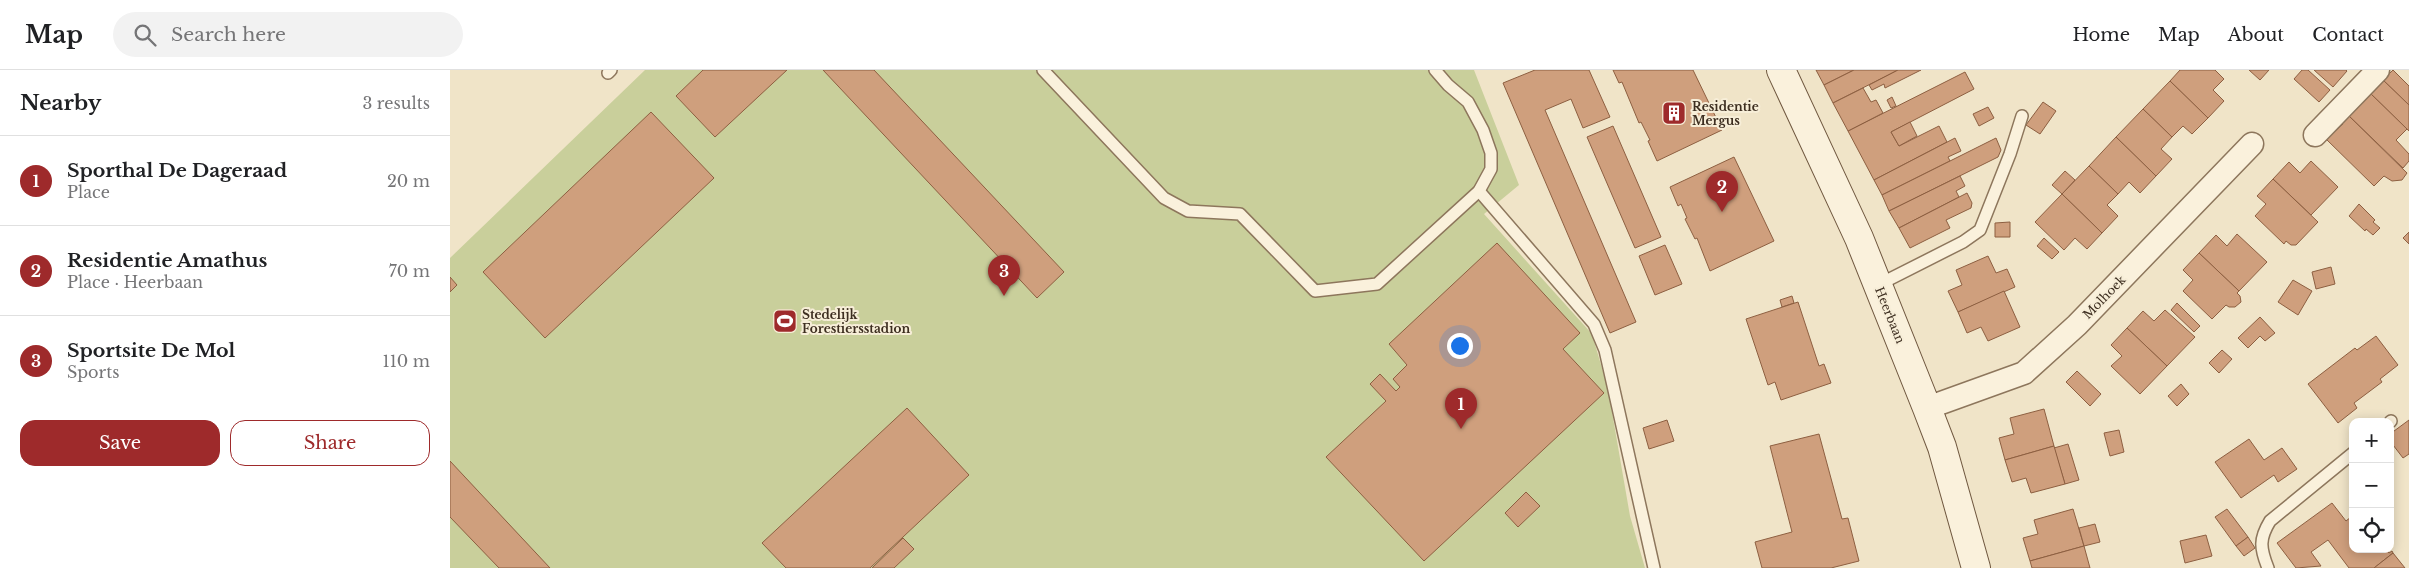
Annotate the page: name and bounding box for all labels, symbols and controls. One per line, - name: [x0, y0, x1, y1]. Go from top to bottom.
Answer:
- search box: [113, 12, 463, 57]
- text: Map: [25, 20, 83, 49]
- icon: search: [131, 21, 159, 49]
- text: Search here: [171, 23, 286, 46]
- text: Home: [2072, 24, 2130, 46]
- text: Map: [2158, 24, 2200, 46]
- text: About: [2228, 24, 2284, 46]
- text: Contact: [2312, 24, 2384, 46]
- text: Nearby: [20, 90, 101, 116]
- text: 3 results: [362, 93, 430, 113]
- place label: Residentie Mergus: [1692, 99, 1759, 128]
- building icon: Residentie Mergus: [1661, 100, 1687, 126]
- text: Sporthal De Dageraad: [67, 159, 287, 182]
- text: 1: [33, 171, 39, 191]
- text: 20 m: [387, 171, 430, 191]
- pin: 2: [1706, 171, 1738, 212]
- text: Place: [67, 182, 110, 202]
- text: Residentie Amathus: [67, 249, 267, 272]
- pin: 3: [988, 255, 1020, 296]
- text: 2: [31, 261, 41, 281]
- text: 70 m: [389, 261, 430, 281]
- text: Place · Heerbaan: [67, 272, 203, 292]
- street label: Molhoek: [2080, 272, 2129, 322]
- street label: Heerbaan: [1872, 285, 1908, 345]
- place label: Stedelijk Forestiersstadion: [802, 307, 910, 336]
- sports icon: Stedelijk Forestiersstadion: [772, 308, 798, 334]
- your location: [1447, 333, 1473, 359]
- text: Sportsite De Mol: [67, 339, 235, 362]
- text: 3: [31, 351, 41, 371]
- text: 110 m: [383, 351, 430, 371]
- text: Sports: [67, 362, 120, 382]
- pin: 1: [1445, 388, 1477, 429]
- map controls: [2349, 418, 2394, 553]
- button: +: [2349, 418, 2394, 463]
- button: Save: [20, 420, 220, 466]
- button: Share: [230, 420, 430, 466]
- button: −: [2349, 463, 2394, 508]
- button: locate: [2349, 508, 2394, 553]

